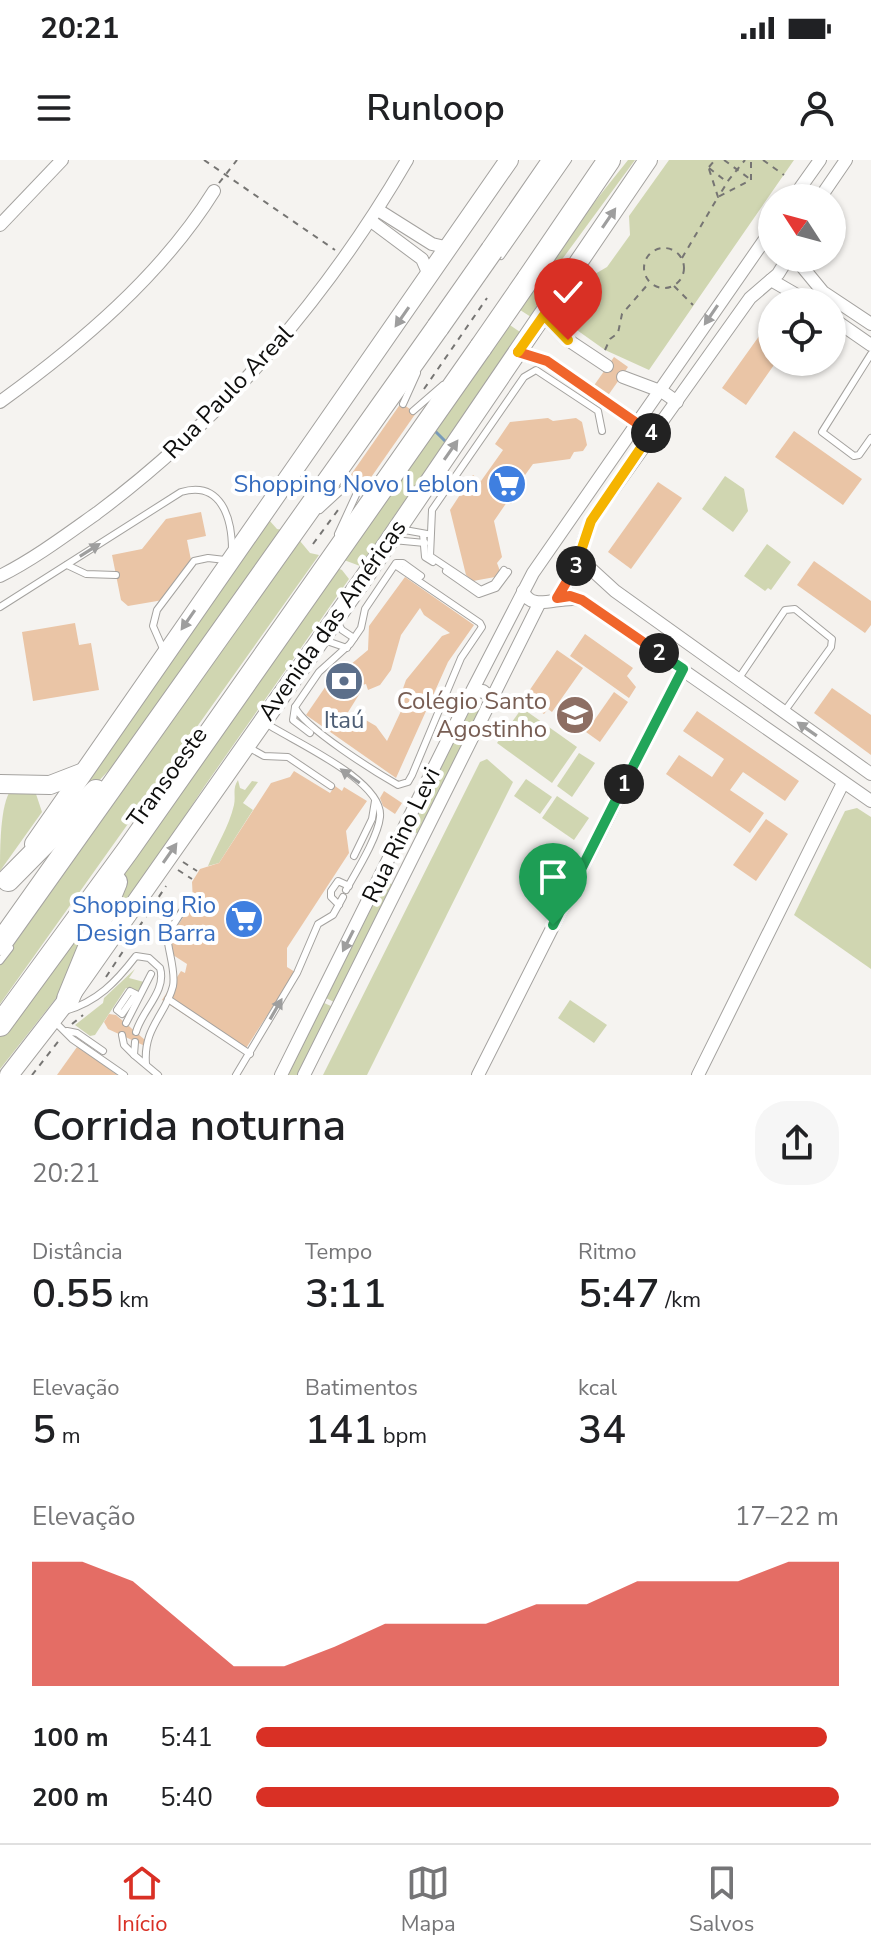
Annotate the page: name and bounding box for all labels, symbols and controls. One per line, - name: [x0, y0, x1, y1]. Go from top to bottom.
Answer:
- text: 20:21: [40, 8, 119, 49]
- text: Runloop: [366, 84, 505, 133]
- icon: menu: [32, 86, 76, 130]
- icon: person: [795, 86, 839, 130]
- north arrow: [758, 184, 846, 272]
- map controls: [758, 184, 846, 376]
- one-way arrow: [601, 208, 616, 229]
- pin: [534, 258, 602, 340]
- icon: check: [546, 270, 590, 314]
- button: locate: [758, 288, 846, 376]
- one-way arrow: [703, 305, 718, 326]
- one-way arrow: [395, 306, 410, 327]
- street label: Rua Paulo Areal: [156, 318, 300, 466]
- pin: 4: [631, 413, 671, 453]
- text: 4: [644, 418, 658, 448]
- one-way arrow: [443, 440, 458, 461]
- supermarket icon: Shopping Novo Leblon: [486, 463, 528, 505]
- place label: Shopping Novo Leblon: [234, 468, 479, 500]
- street label: Avenida das Américas: [250, 513, 414, 727]
- one-way arrow: [79, 543, 100, 558]
- pin: 3: [556, 546, 596, 586]
- text: 3: [569, 551, 583, 581]
- one-way arrow: [181, 610, 196, 631]
- pin: 2: [639, 633, 679, 673]
- text: 2: [652, 638, 666, 668]
- bank icon: Itaú: [323, 660, 365, 702]
- place label: Colégio Santo Agostinho: [397, 685, 547, 745]
- school or university icon: Colégio Santo Agostinho: [554, 694, 596, 736]
- place label: Itaú: [324, 704, 364, 736]
- street label: Transoeste: [120, 720, 214, 834]
- one-way arrow: [797, 722, 818, 737]
- street label: Rua Rino Levi: [354, 762, 448, 908]
- pin: 1: [604, 764, 644, 804]
- one-way arrow: [340, 768, 361, 784]
- text: 1: [617, 769, 631, 799]
- one-way arrow: [162, 843, 177, 864]
- pin: [519, 843, 587, 925]
- icon: arrive: [531, 855, 575, 899]
- place label: Shopping Rio Design Barra: [72, 889, 216, 949]
- supermarket icon: Shopping Rio Design Barra: [223, 898, 265, 940]
- one-way arrow: [341, 930, 355, 953]
- one-way arrow: [269, 997, 283, 1020]
- text: Corrida noturna: [32, 1096, 346, 1156]
- button: share: [755, 1101, 839, 1185]
- text: 20:21: [32, 1156, 100, 1191]
- text: Distância: [32, 1237, 123, 1267]
- text: Tempo: [305, 1237, 372, 1267]
- text: Ritmo: [578, 1237, 637, 1267]
- text: 0.55: [32, 1267, 113, 1321]
- text: 3:11: [305, 1267, 386, 1321]
- text: 5:47: [578, 1267, 659, 1321]
- text: km: [113, 1285, 149, 1315]
- text: /km: [659, 1285, 701, 1315]
- text: Elevação: [32, 1373, 120, 1403]
- text: Batimentos: [305, 1373, 418, 1403]
- text: kcal: [578, 1373, 617, 1403]
- text: 5: [32, 1403, 56, 1457]
- text: 141: [305, 1403, 377, 1457]
- text: 34: [578, 1403, 626, 1457]
- text: m: [56, 1421, 81, 1451]
- text: bpm: [377, 1421, 427, 1451]
- text: Elevação: [32, 1499, 135, 1534]
- text: 17–22 m: [735, 1499, 839, 1534]
- text: 100 m: [32, 1720, 109, 1755]
- text: 5:41: [160, 1720, 213, 1755]
- text: 200 m: [32, 1780, 109, 1815]
- text: 5:40: [160, 1780, 213, 1815]
- tab: Início: [117, 1861, 167, 1939]
- tab: Mapa: [401, 1861, 456, 1939]
- tab: Salvos: [689, 1861, 754, 1939]

